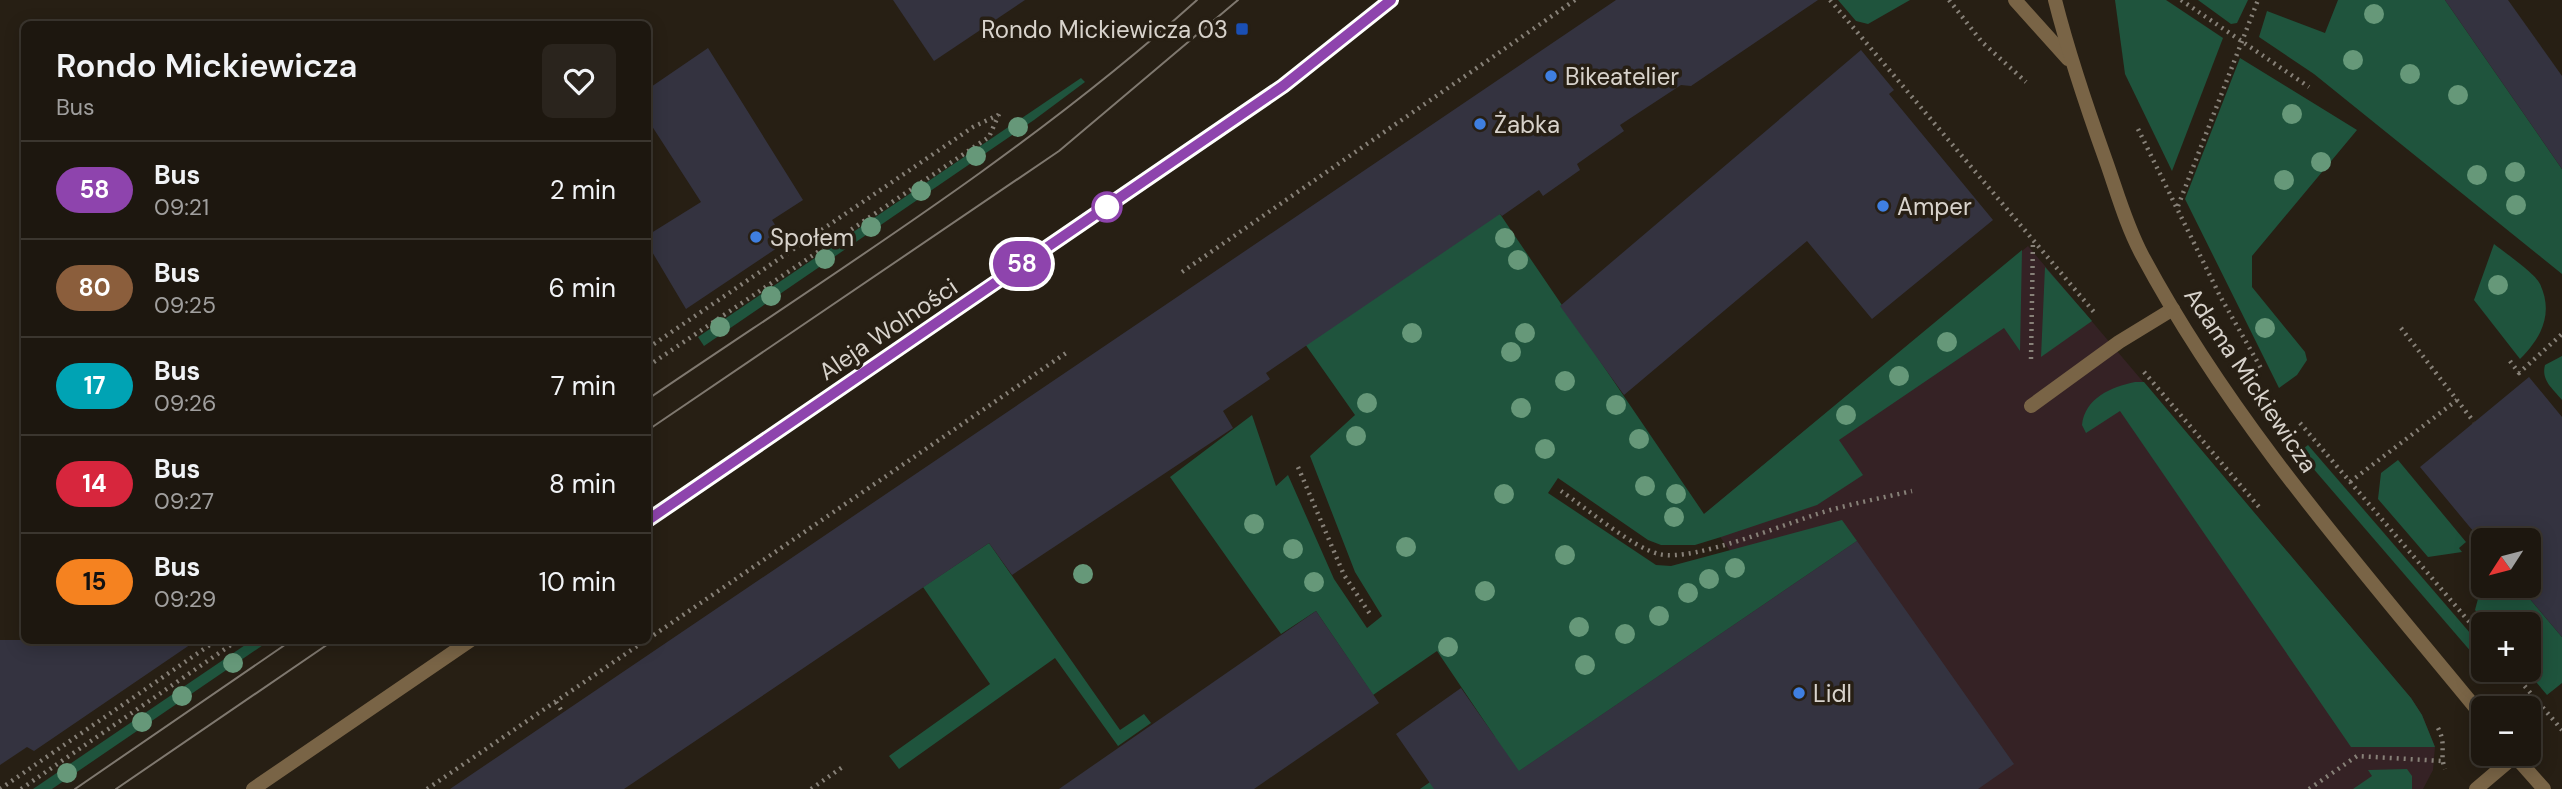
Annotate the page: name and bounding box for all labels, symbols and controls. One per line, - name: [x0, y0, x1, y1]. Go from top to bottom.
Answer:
- place label: Rondo Mickiewicza 03: [981, 14, 1228, 45]
- marker: Rondo Mickiewicza 03: [1234, 21, 1250, 37]
- text: Rondo Mickiewicza: [56, 44, 358, 87]
- button: heart: [542, 44, 616, 118]
- place label: Bikeatelier: [1565, 61, 1679, 92]
- marker: Bikeatelier: [1543, 68, 1559, 84]
- text: Bus: [56, 92, 95, 122]
- place label: Żabka: [1494, 109, 1560, 140]
- marker: Żabka: [1472, 116, 1488, 132]
- text: Bus: [154, 158, 200, 192]
- text: 2 min: [550, 173, 616, 207]
- text: 58: [79, 174, 110, 205]
- place label: Amper: [1897, 191, 1972, 222]
- text: 09:21: [154, 192, 209, 222]
- unlabelled marker: [1092, 192, 1122, 222]
- marker: Amper: [1875, 198, 1891, 214]
- place label: Społem: [770, 222, 854, 253]
- marker: Społem: [748, 229, 764, 245]
- line badge: 58: [990, 241, 1054, 287]
- text: 58: [1007, 248, 1037, 279]
- text: Bus: [154, 256, 200, 290]
- text: 6 min: [548, 271, 616, 305]
- street label: Aleja Wolności: [812, 271, 964, 387]
- text: 80: [78, 272, 111, 303]
- street label: Adama Mickiewicza: [2178, 281, 2324, 479]
- text: 09:25: [154, 290, 216, 320]
- text: Bus: [154, 354, 200, 388]
- text: 7 min: [551, 369, 616, 403]
- text: 17: [84, 370, 105, 401]
- text: 09:26: [154, 388, 217, 418]
- text: Bus: [154, 452, 200, 486]
- text: 8 min: [549, 467, 616, 501]
- text: 14: [82, 468, 107, 499]
- text: 09:27: [154, 486, 214, 516]
- north arrow: [2471, 528, 2541, 598]
- map controls: [2471, 528, 2541, 766]
- text: Bus: [154, 550, 200, 584]
- text: 10 min: [539, 565, 616, 599]
- text: 15: [83, 566, 106, 597]
- text: 09:29: [154, 584, 216, 614]
- button: +: [2471, 612, 2541, 682]
- place label: Lidl: [1813, 678, 1852, 709]
- marker: Lidl: [1791, 685, 1807, 701]
- button: −: [2471, 696, 2541, 766]

